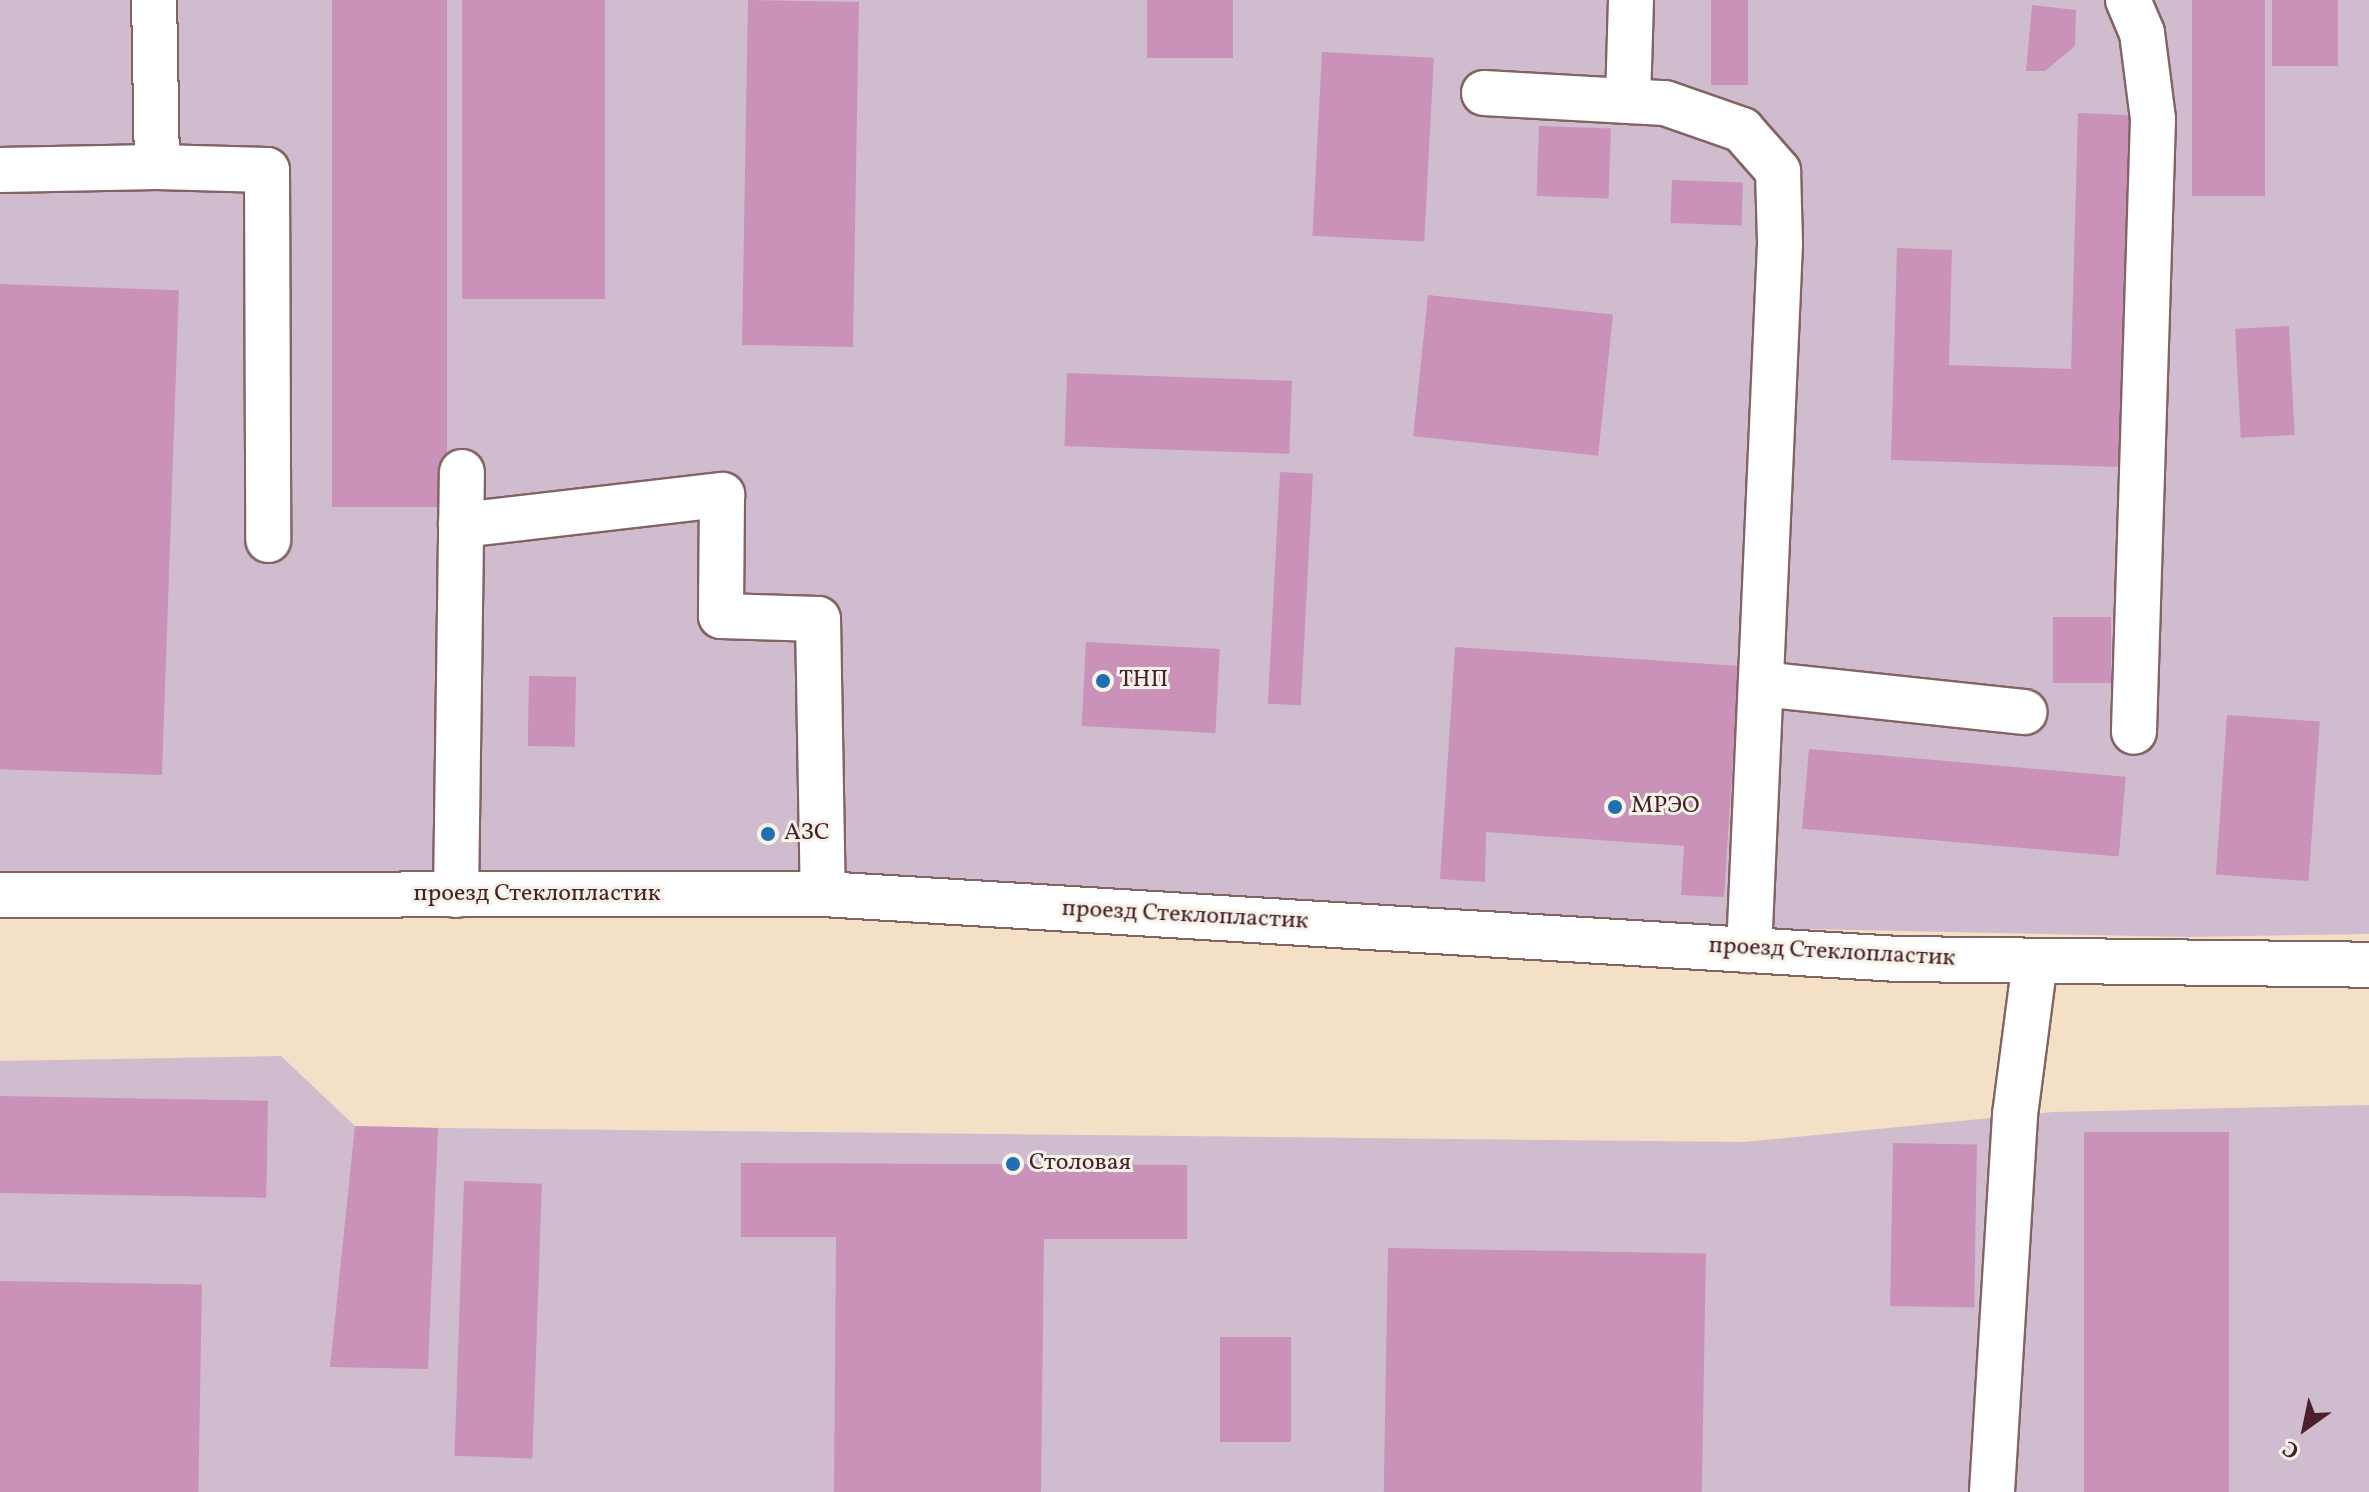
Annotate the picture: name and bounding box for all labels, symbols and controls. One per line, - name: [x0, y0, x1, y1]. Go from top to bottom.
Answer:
- place label: ТНП: [1119, 667, 1168, 695]
- marker: ТНП: [1094, 672, 1112, 690]
- place label: МРЭО: [1631, 793, 1700, 821]
- marker: МРЭО: [1606, 798, 1624, 816]
- place label: АЗС: [784, 820, 830, 848]
- marker: АЗС: [759, 825, 777, 843]
- street label: проезд Стеклопластик: [414, 881, 660, 909]
- street label: проезд Стеклопластик: [1061, 895, 1309, 937]
- street label: проезд Стеклопластик: [1708, 932, 1956, 974]
- place label: Столовая: [1029, 1150, 1131, 1178]
- marker: Столовая: [1004, 1155, 1022, 1173]
- north arrow: [2265, 1388, 2345, 1468]
- text: С: [2277, 1432, 2306, 1465]

